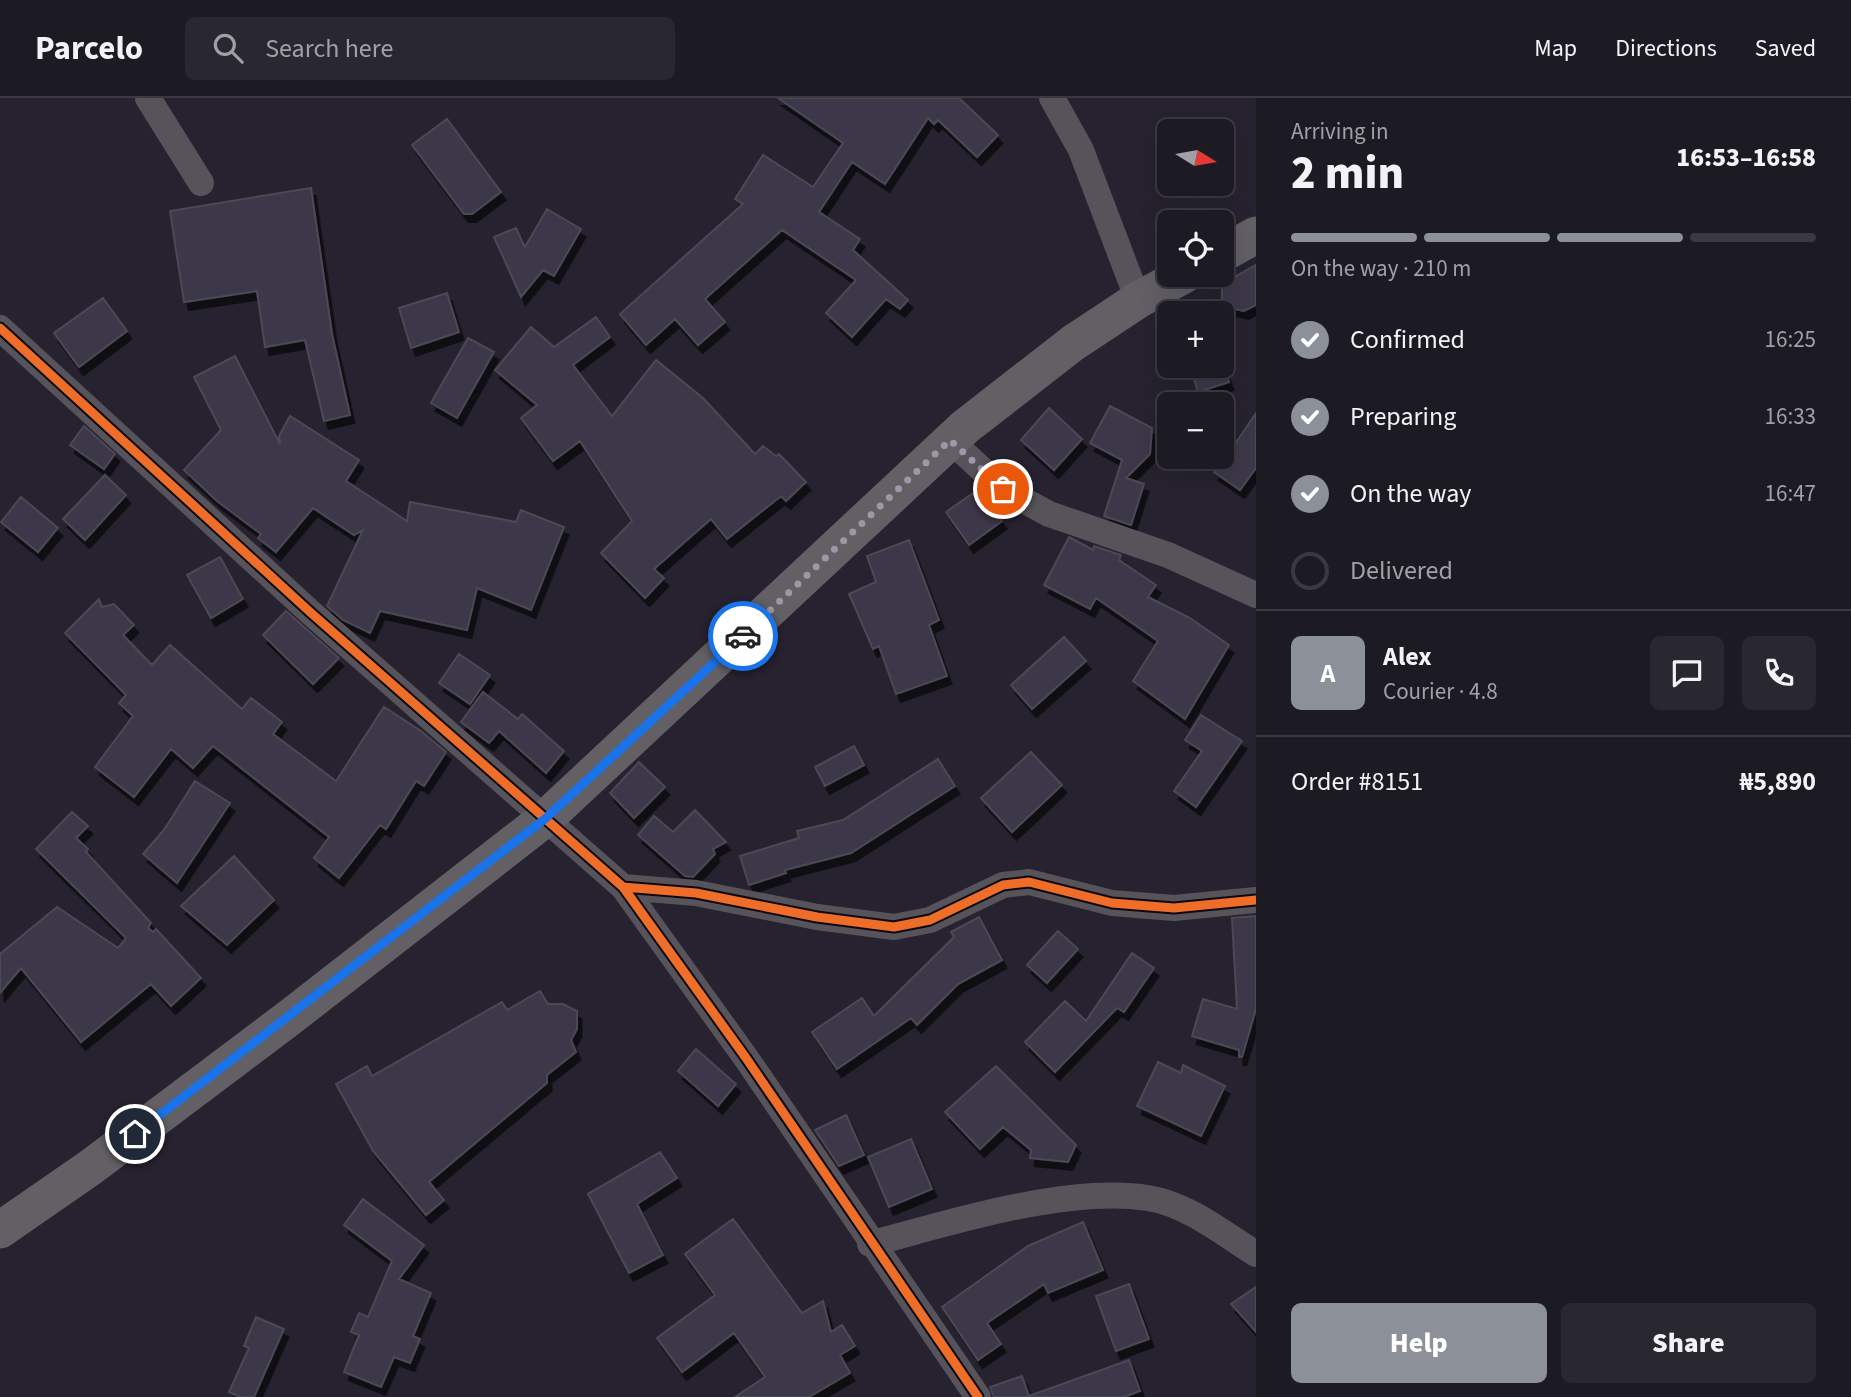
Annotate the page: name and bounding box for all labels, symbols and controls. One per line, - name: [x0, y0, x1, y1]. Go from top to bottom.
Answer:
- search box: [185, 17, 675, 80]
- text: Parcelo: [35, 25, 143, 72]
- icon: search: [209, 29, 247, 67]
- text: Search here: [265, 30, 393, 67]
- text: Map: [1534, 31, 1577, 66]
- text: Directions: [1615, 31, 1717, 66]
- text: Saved: [1755, 31, 1816, 66]
- text: Arriving in: [1291, 115, 1389, 148]
- north arrow: [1157, 119, 1234, 196]
- map controls: [1157, 119, 1234, 469]
- text: 16:53–16:58: [1676, 139, 1816, 176]
- text: 2 min: [1291, 141, 1404, 206]
- button: locate: [1157, 210, 1234, 287]
- text: On the way · 210 m: [1291, 252, 1471, 285]
- button: +: [1157, 301, 1234, 378]
- icon: check: [1291, 321, 1329, 359]
- text: Confirmed: [1350, 321, 1465, 358]
- text: 16:25: [1765, 323, 1816, 356]
- button: −: [1157, 392, 1234, 469]
- icon: check: [1291, 398, 1329, 436]
- text: Preparing: [1350, 398, 1456, 435]
- text: 16:33: [1765, 400, 1816, 433]
- pin: [973, 459, 1033, 519]
- icon: bag: [984, 470, 1022, 508]
- icon: check: [1291, 475, 1329, 513]
- text: On the way: [1350, 475, 1471, 512]
- text: 16:47: [1765, 477, 1816, 510]
- text: Delivered: [1350, 552, 1453, 589]
- courier: [708, 601, 778, 671]
- icon: car: [724, 617, 762, 655]
- button: chat: [1650, 636, 1724, 710]
- button: phone: [1742, 636, 1816, 710]
- text: Alex: [1383, 638, 1432, 675]
- text: A: [1321, 655, 1335, 692]
- text: Courier · 4.8: [1383, 675, 1498, 708]
- text: Order #8151: [1291, 763, 1423, 800]
- text: ₦5,890: [1740, 763, 1816, 800]
- pin: [105, 1104, 165, 1164]
- icon: home: [116, 1115, 154, 1153]
- button: Help: [1291, 1303, 1547, 1383]
- button: Share: [1561, 1303, 1816, 1383]

